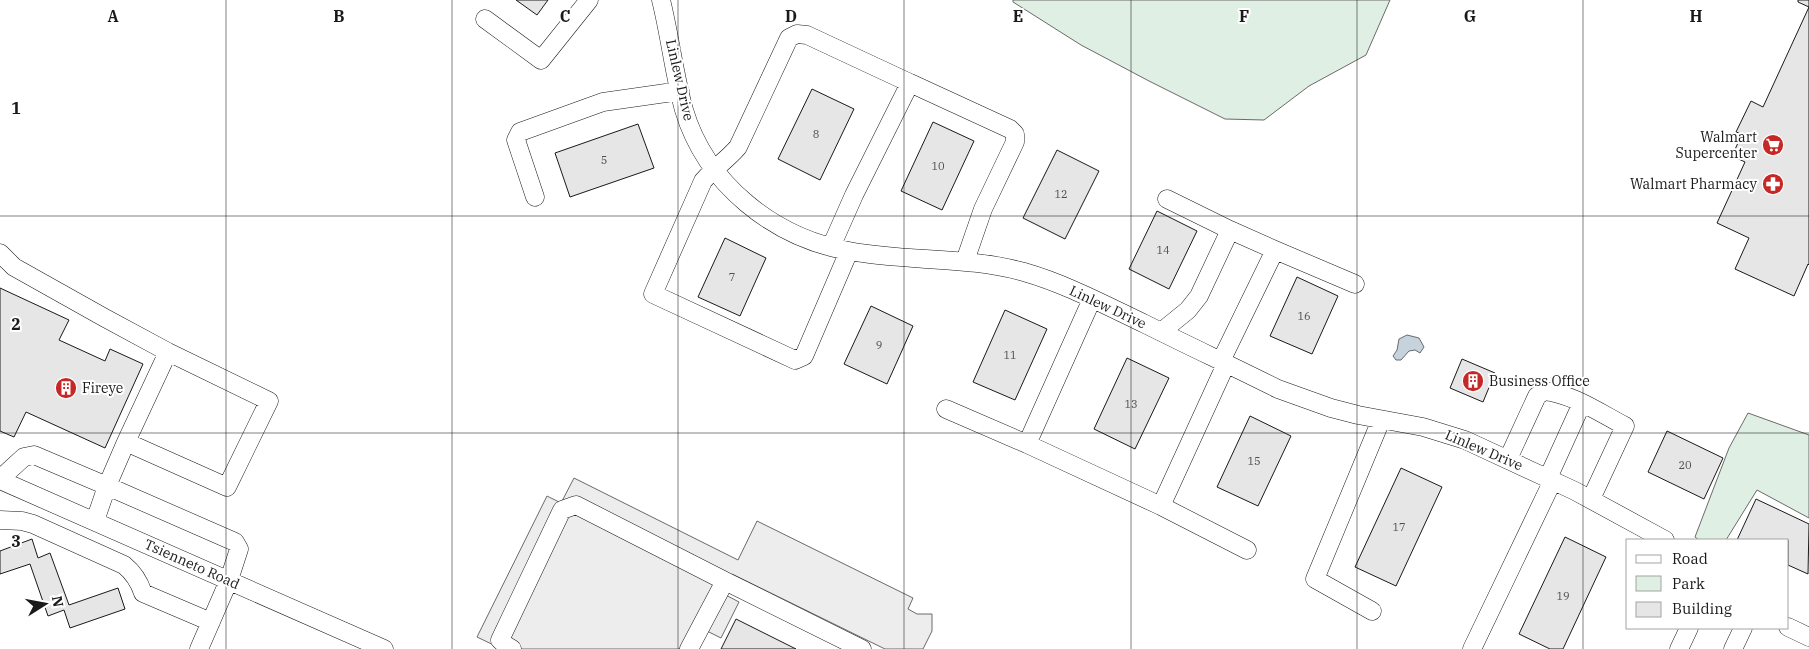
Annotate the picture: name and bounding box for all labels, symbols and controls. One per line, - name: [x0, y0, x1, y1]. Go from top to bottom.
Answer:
- text: A: [107, 6, 119, 26]
- text: B: [333, 6, 345, 26]
- text: C: [560, 6, 570, 26]
- text: D: [785, 6, 797, 26]
- text: E: [1013, 6, 1023, 26]
- text: F: [1239, 6, 1249, 26]
- text: G: [1464, 6, 1476, 26]
- text: H: [1690, 6, 1703, 26]
- street label: Linlew Drive: [662, 38, 698, 122]
- text: 1: [11, 98, 21, 118]
- house number: 8: [813, 127, 819, 141]
- place label: Walmart Supercenter: [1675, 128, 1758, 162]
- supermarket icon: Walmart Supercenter: [1761, 133, 1785, 157]
- house number: 5: [601, 153, 607, 167]
- house number: 10: [931, 159, 945, 173]
- pharmacy icon: Walmart Pharmacy: [1761, 172, 1785, 196]
- place label: Walmart Pharmacy: [1630, 175, 1758, 193]
- house number: 12: [1054, 187, 1068, 201]
- house number: 14: [1156, 243, 1170, 257]
- house number: 7: [729, 270, 735, 284]
- street label: Linlew Drive: [1067, 281, 1149, 333]
- house number: 16: [1297, 309, 1311, 323]
- text: 2: [11, 314, 21, 334]
- house number: 9: [876, 338, 882, 352]
- house number: 11: [1003, 348, 1017, 362]
- building icon: Business Office: [1461, 369, 1485, 393]
- place label: Business Office: [1489, 372, 1590, 390]
- building icon: Fireye: [54, 376, 78, 400]
- place label: Fireye: [82, 379, 123, 397]
- house number: 13: [1124, 397, 1138, 411]
- street label: Linlew Drive: [1442, 426, 1526, 474]
- house number: 15: [1247, 454, 1261, 468]
- house number: 20: [1678, 458, 1692, 472]
- house number: 17: [1392, 520, 1406, 534]
- text: 3: [11, 531, 21, 551]
- street label: Tsienneto Road: [142, 535, 243, 593]
- legend: [1626, 539, 1789, 629]
- text: Road: [1672, 549, 1708, 568]
- text: Park: [1672, 574, 1705, 593]
- north arrow: [20, 579, 70, 629]
- house number: 19: [1556, 589, 1570, 603]
- text: N: [48, 594, 68, 609]
- text: Building: [1672, 599, 1732, 618]

